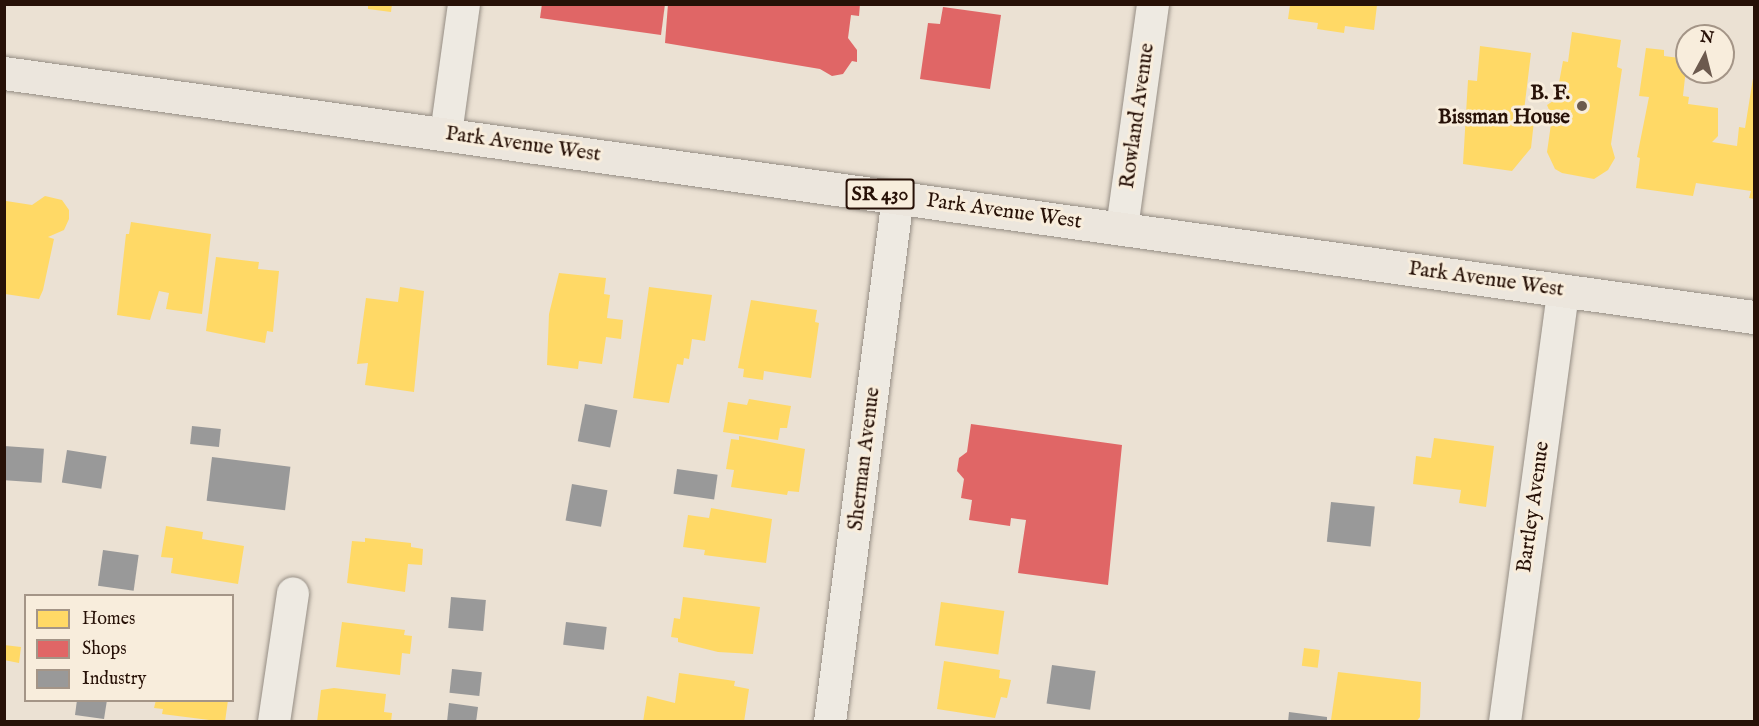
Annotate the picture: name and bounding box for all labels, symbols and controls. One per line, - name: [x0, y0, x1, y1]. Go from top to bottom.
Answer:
- north arrow: [1675, 24, 1735, 84]
- text: N: [1699, 27, 1715, 49]
- street label: Rowland Avenue: [1115, 42, 1161, 190]
- place label: B. F. Bissman House: [1438, 81, 1570, 131]
- marker: B. F. Bissman House: [1575, 99, 1589, 113]
- street label: Park Avenue West: [444, 122, 602, 168]
- road number: SR 430: [846, 177, 914, 211]
- street label: Park Avenue West: [925, 189, 1083, 235]
- street label: Park Avenue West: [1407, 257, 1565, 303]
- street label: Sherman Avenue: [844, 386, 886, 532]
- street label: Bartley Avenue: [1512, 440, 1556, 574]
- legend: [24, 594, 234, 702]
- text: Homes: [82, 608, 135, 631]
- text: Shops: [82, 638, 127, 661]
- text: Industry: [82, 668, 146, 691]

